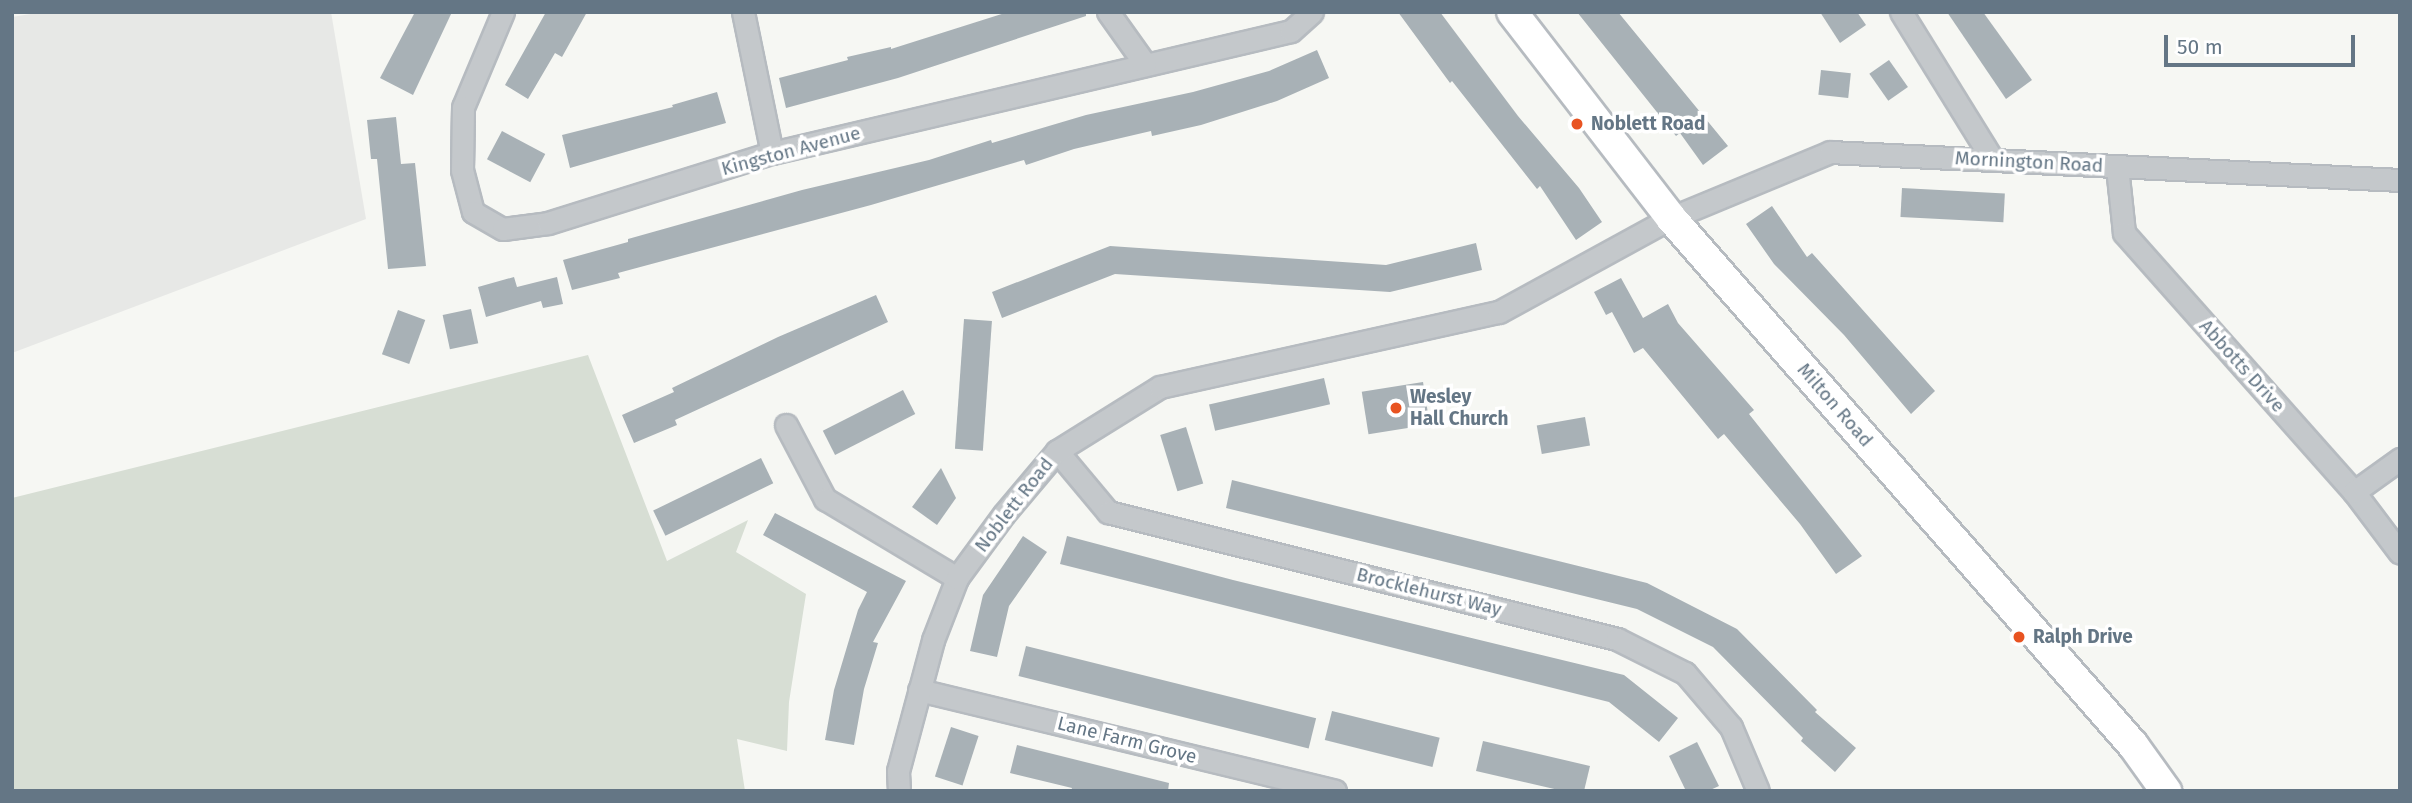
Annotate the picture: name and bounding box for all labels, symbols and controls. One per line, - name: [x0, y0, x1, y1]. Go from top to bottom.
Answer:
- scale bar: [2167, 21, 2358, 65]
- text: 50 m: [2177, 34, 2223, 60]
- place label: Noblett Road: [1591, 113, 1705, 135]
- marker: Noblett Road: [1569, 116, 1585, 132]
- street label: Kingston Avenue: [719, 121, 863, 181]
- street label: Mornington Road: [1954, 147, 2104, 177]
- street label: Abbotts Drive: [2194, 315, 2290, 417]
- street label: Milton Road: [1792, 359, 1878, 451]
- place label: Wesley Hall Church: [1410, 386, 1508, 430]
- marker: Wesley Hall Church: [1388, 400, 1404, 416]
- street label: Noblett Road: [970, 453, 1058, 557]
- street label: Brocklehurst Way: [1354, 563, 1504, 621]
- place label: Ralph Drive: [2033, 626, 2133, 648]
- marker: Ralph Drive: [2011, 629, 2027, 645]
- street label: Lane Farm Grove: [1055, 712, 1199, 768]

